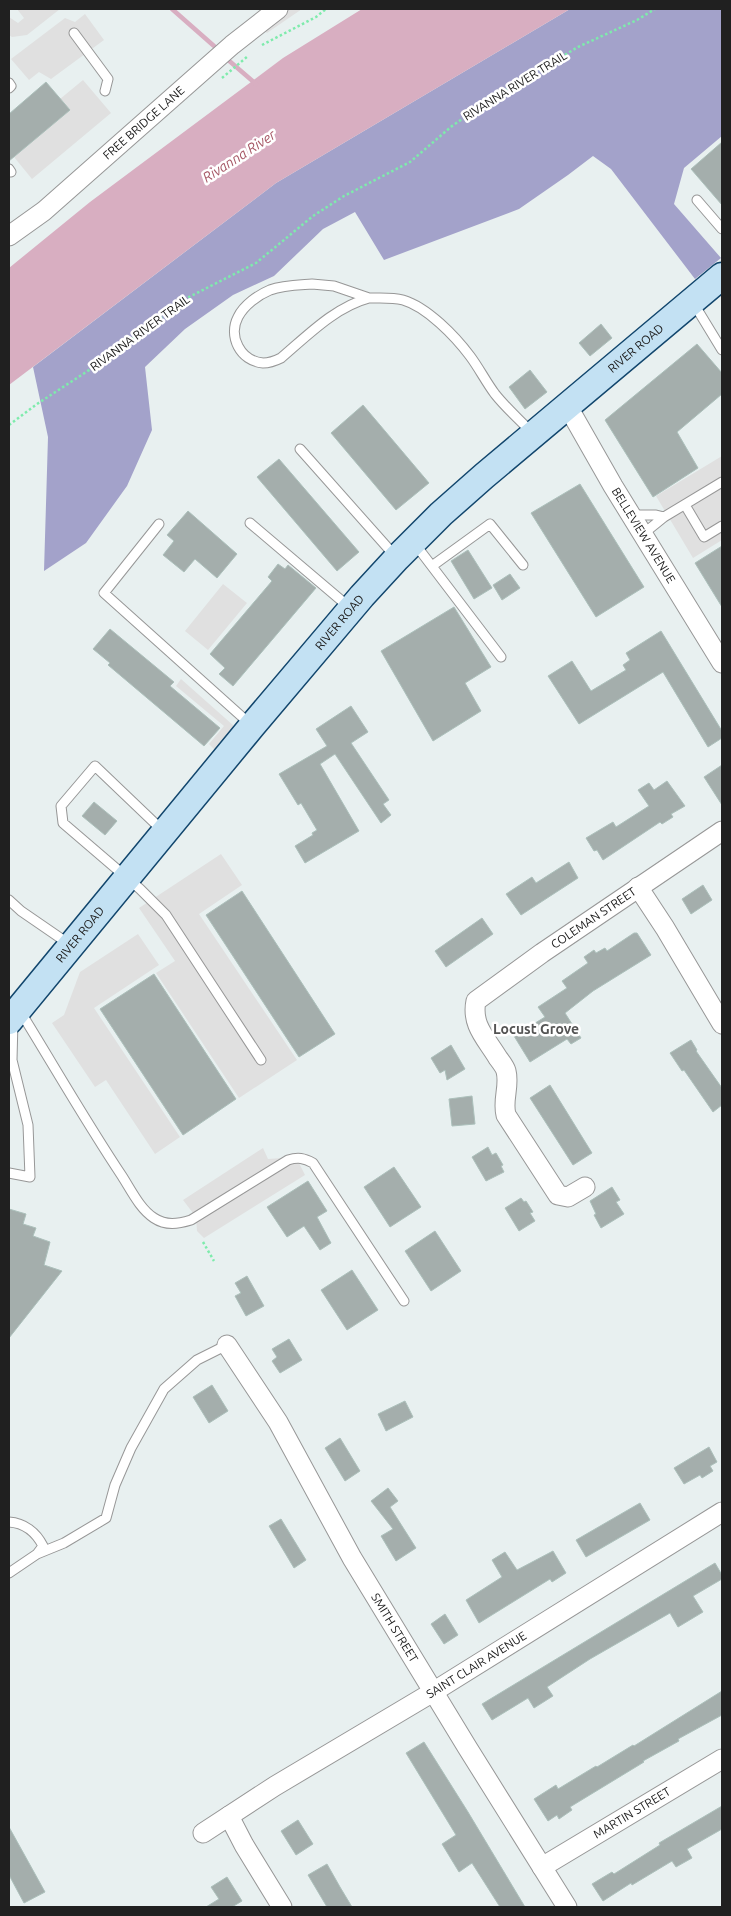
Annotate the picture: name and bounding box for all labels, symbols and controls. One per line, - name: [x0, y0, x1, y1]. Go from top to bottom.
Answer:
- street label: RIVANNA RIVER TRAIL: [461, 48, 569, 123]
- street label: FREE BRIDGE LANE: [100, 83, 187, 162]
- water label: Rivanna River: [200, 126, 279, 186]
- street label: RIVANNA RIVER TRAIL: [87, 292, 192, 373]
- street label: RIVER ROAD: [605, 321, 666, 375]
- street label: BELLEVIEW AVENUE: [610, 485, 678, 586]
- street label: RIVER ROAD: [312, 592, 366, 652]
- street label: COLEMAN STREET: [548, 884, 638, 951]
- street label: RIVER ROAD: [53, 904, 107, 965]
- district label: Locust Grove: [493, 1021, 579, 1037]
- street label: SMITH STREET: [369, 1591, 421, 1665]
- street label: SAINT CLAIR AVENUE: [424, 1628, 529, 1700]
- street label: MARTIN STREET: [591, 1784, 673, 1841]

